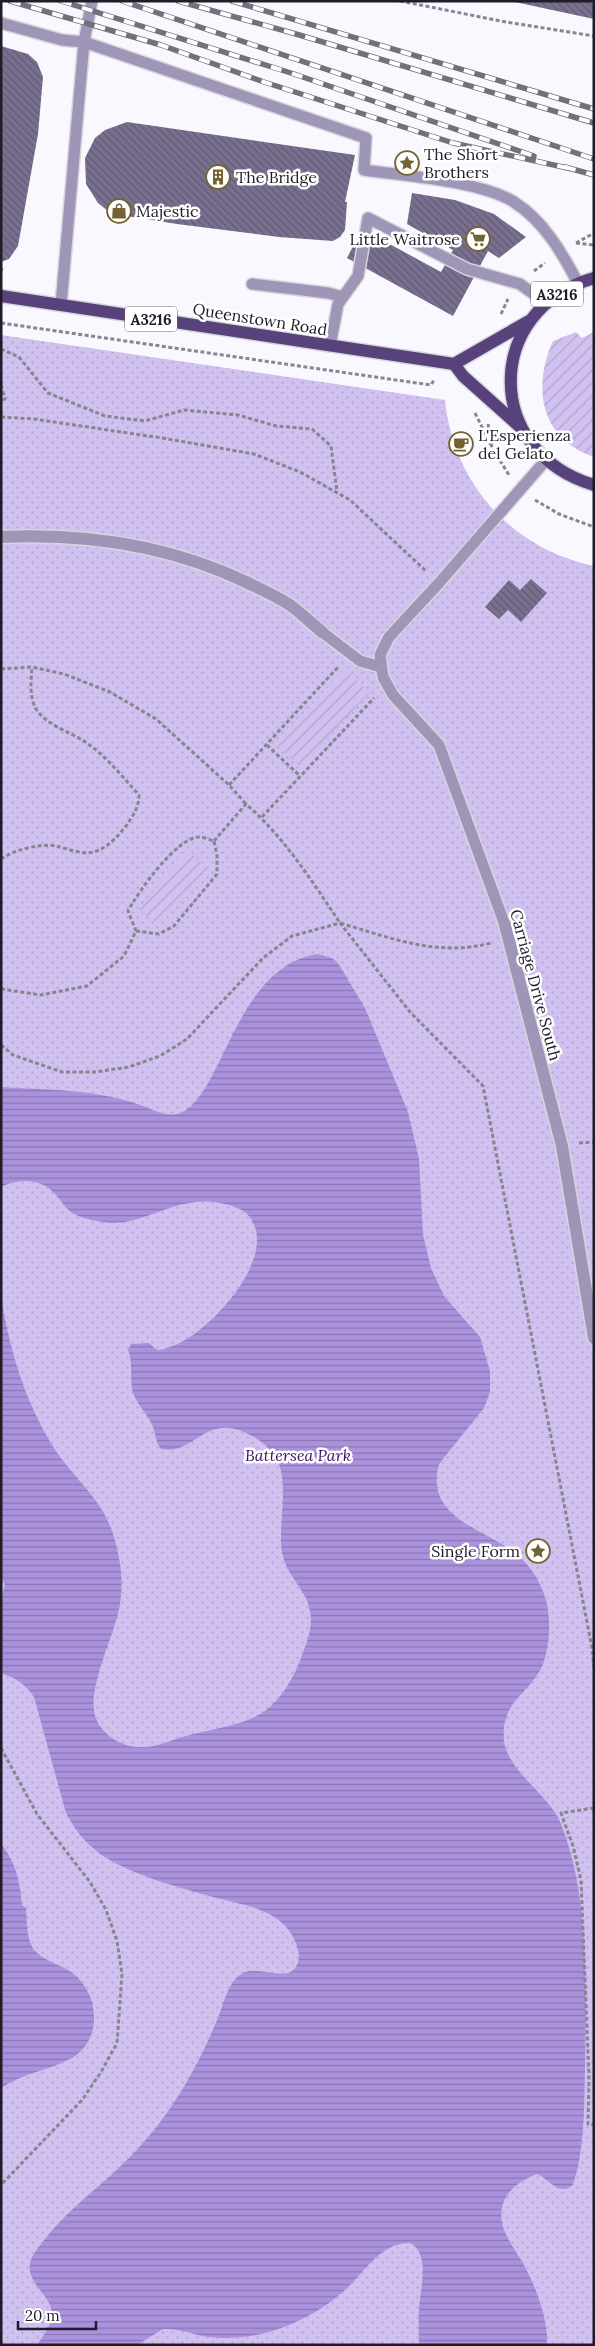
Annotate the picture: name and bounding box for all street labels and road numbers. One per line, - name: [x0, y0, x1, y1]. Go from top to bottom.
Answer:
- road number: A3216: [531, 282, 583, 306]
- street label: Queenstown Road: [191, 298, 329, 340]
- road number: A3216: [125, 306, 177, 332]
- street label: Carriage Drive South: [506, 907, 566, 1063]

